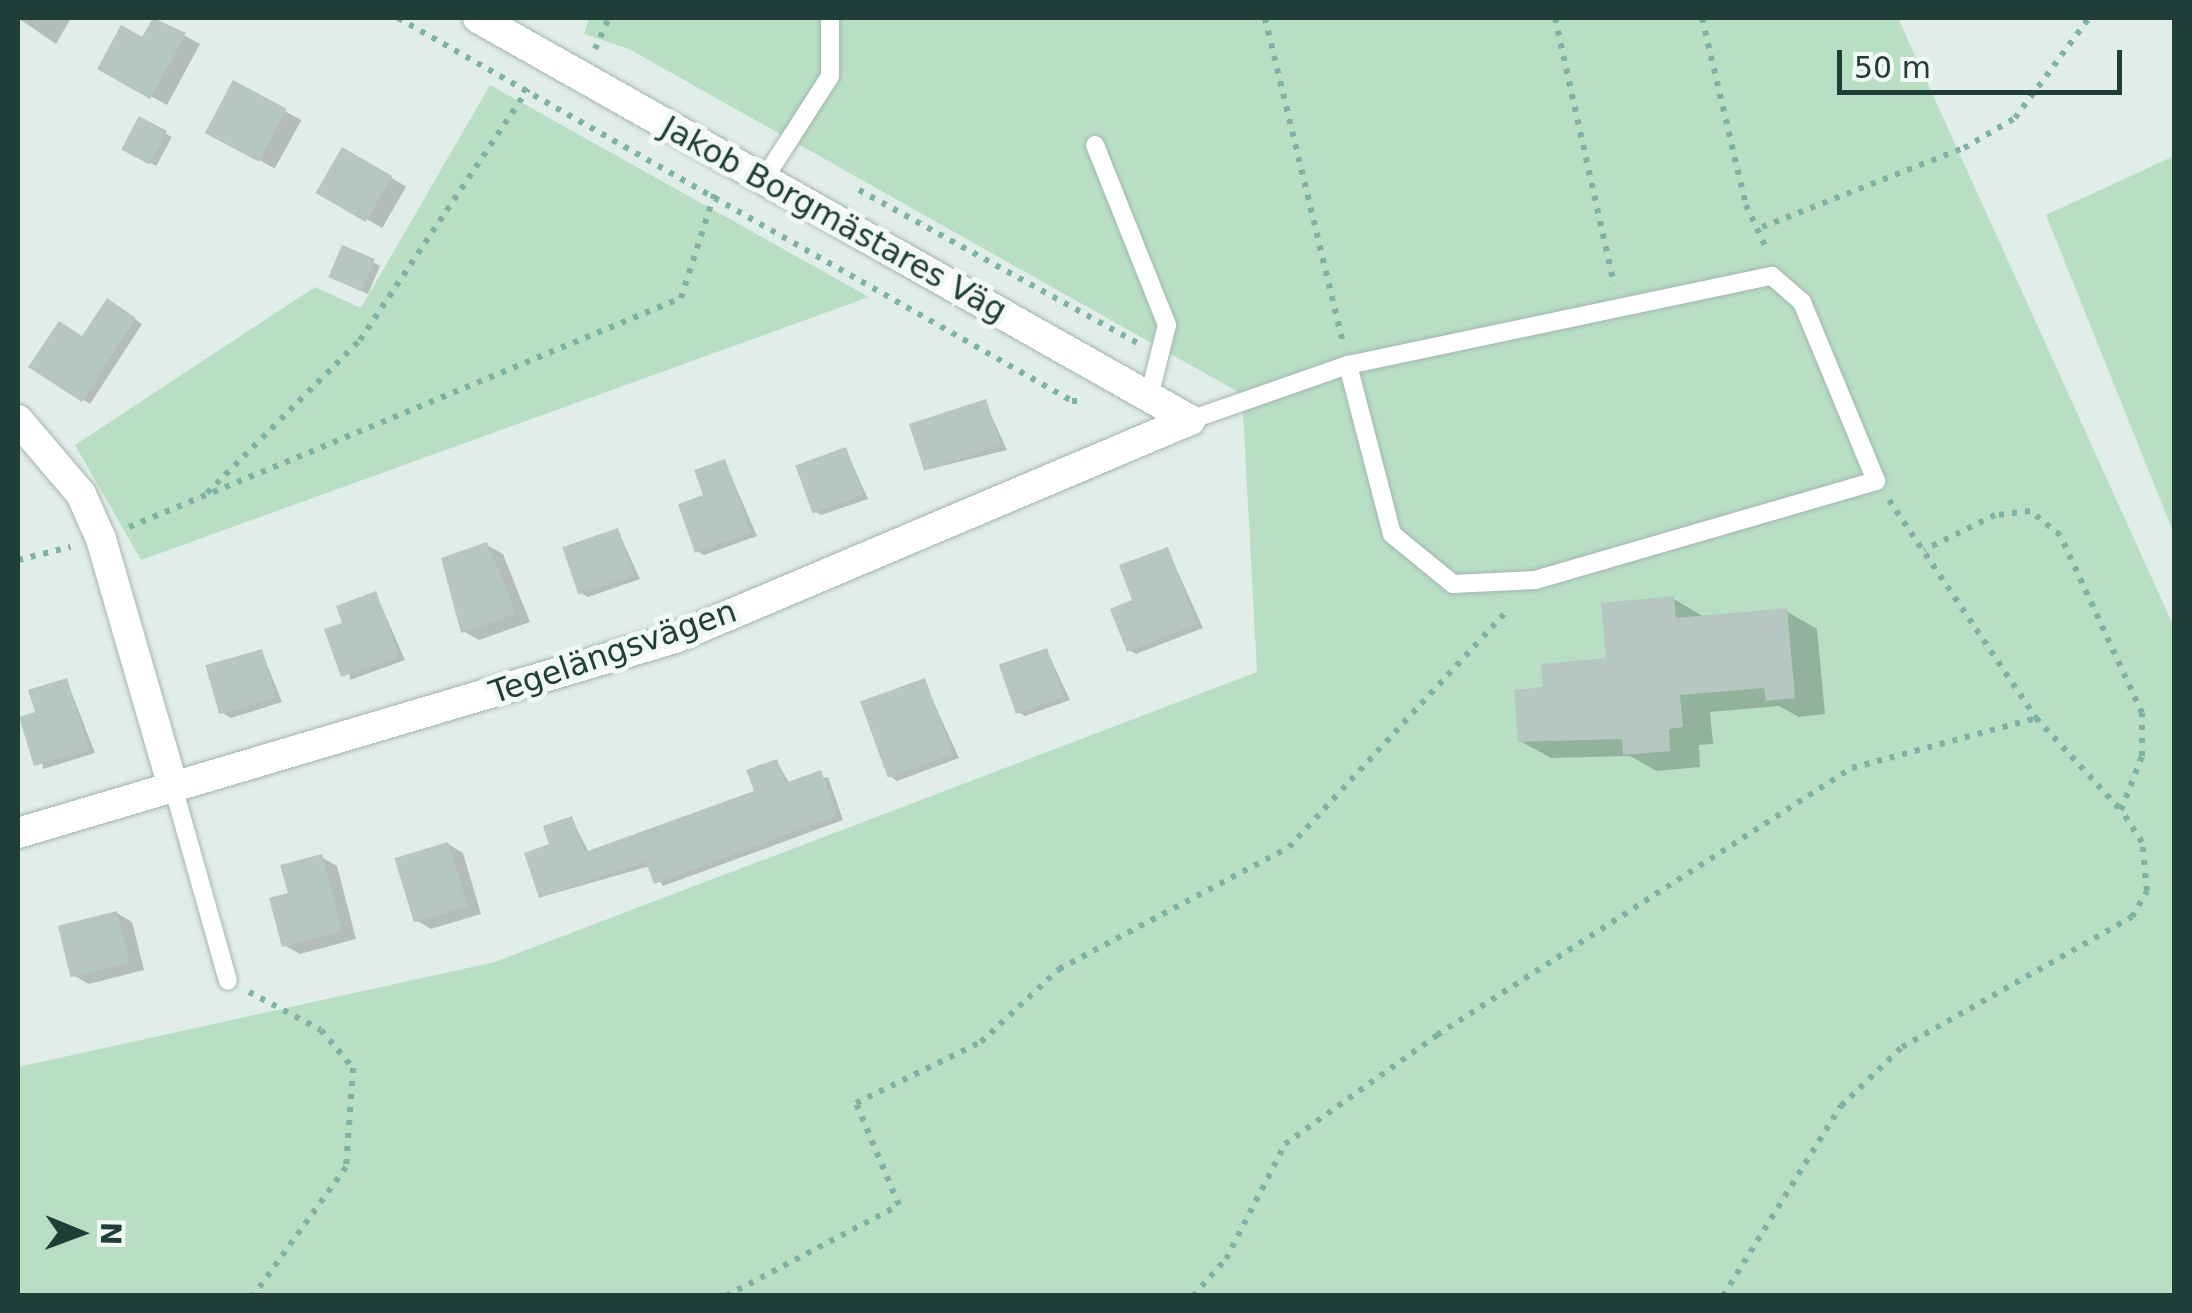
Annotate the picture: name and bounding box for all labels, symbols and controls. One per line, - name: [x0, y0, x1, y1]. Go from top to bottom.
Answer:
- scale bar: [1842, 30, 2127, 92]
- text: 50 m: [1854, 50, 1931, 85]
- street label: Jakob Borgmästares Väg: [655, 108, 1013, 330]
- street label: Tegelängsvägen: [485, 592, 741, 712]
- north arrow: [30, 1183, 130, 1283]
- text: N: [94, 1222, 127, 1246]

